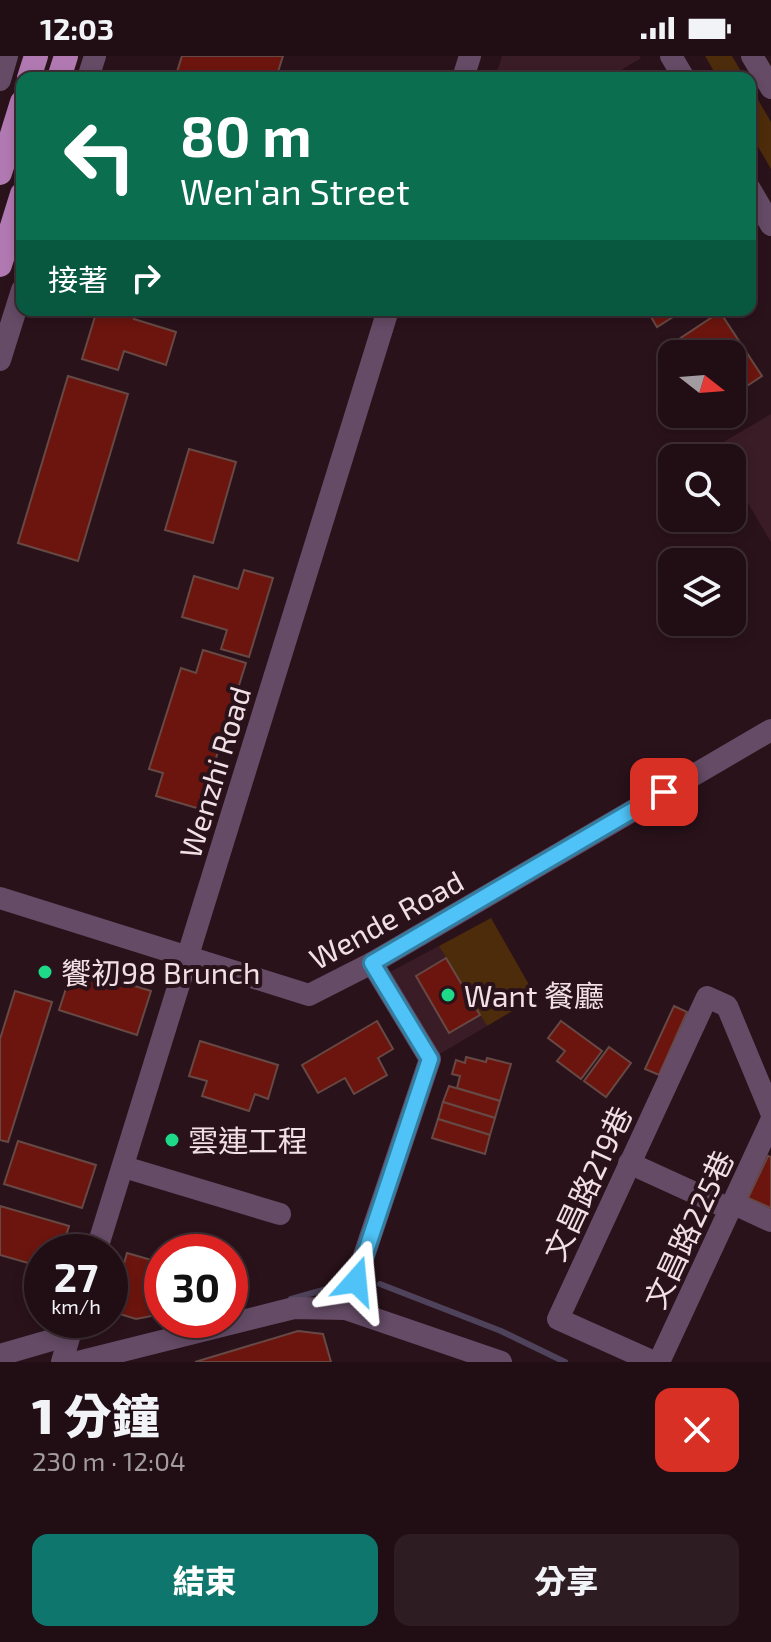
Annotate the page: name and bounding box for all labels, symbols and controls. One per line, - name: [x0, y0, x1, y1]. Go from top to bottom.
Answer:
- text: 12:03: [40, 10, 114, 46]
- text: 80 m: [180, 101, 312, 168]
- icon: left: [48, 104, 152, 208]
- text: Wen'an Street: [180, 169, 410, 212]
- icon: right: [124, 256, 168, 300]
- text: 接著: [48, 261, 108, 297]
- north arrow: [658, 340, 746, 428]
- map controls: [658, 340, 746, 636]
- button: search: [658, 444, 746, 532]
- button: layers: [658, 548, 746, 636]
- street label: Wenzhi Road: [171, 682, 257, 862]
- pin: [630, 758, 698, 826]
- icon: arrive: [642, 770, 686, 814]
- street label: Wende Road: [303, 862, 469, 976]
- place label: 饗初98 Brunch: [61, 954, 260, 990]
- marker: 饗初98 Brunch: [36, 963, 54, 981]
- place label: Want 餐廳: [464, 977, 604, 1013]
- marker: Want 餐廳: [439, 986, 457, 1004]
- street label: 文昌路219巷: [536, 1100, 638, 1266]
- place label: 雲連工程: [188, 1122, 308, 1158]
- marker: 雲連工程: [163, 1131, 181, 1149]
- street label: 文昌路225巷: [636, 1144, 740, 1314]
- speed limit sign: 30: [144, 1234, 248, 1338]
- position arrow: [314, 1239, 398, 1323]
- text: 27: [54, 1252, 98, 1300]
- text: km/h: [51, 1294, 101, 1318]
- text: 1 分鐘: [32, 1386, 160, 1444]
- button: close: [655, 1388, 739, 1472]
- text: 230 m · 12:04: [32, 1445, 186, 1476]
- button: 結束: [32, 1534, 378, 1626]
- button: 分享: [394, 1534, 739, 1626]

